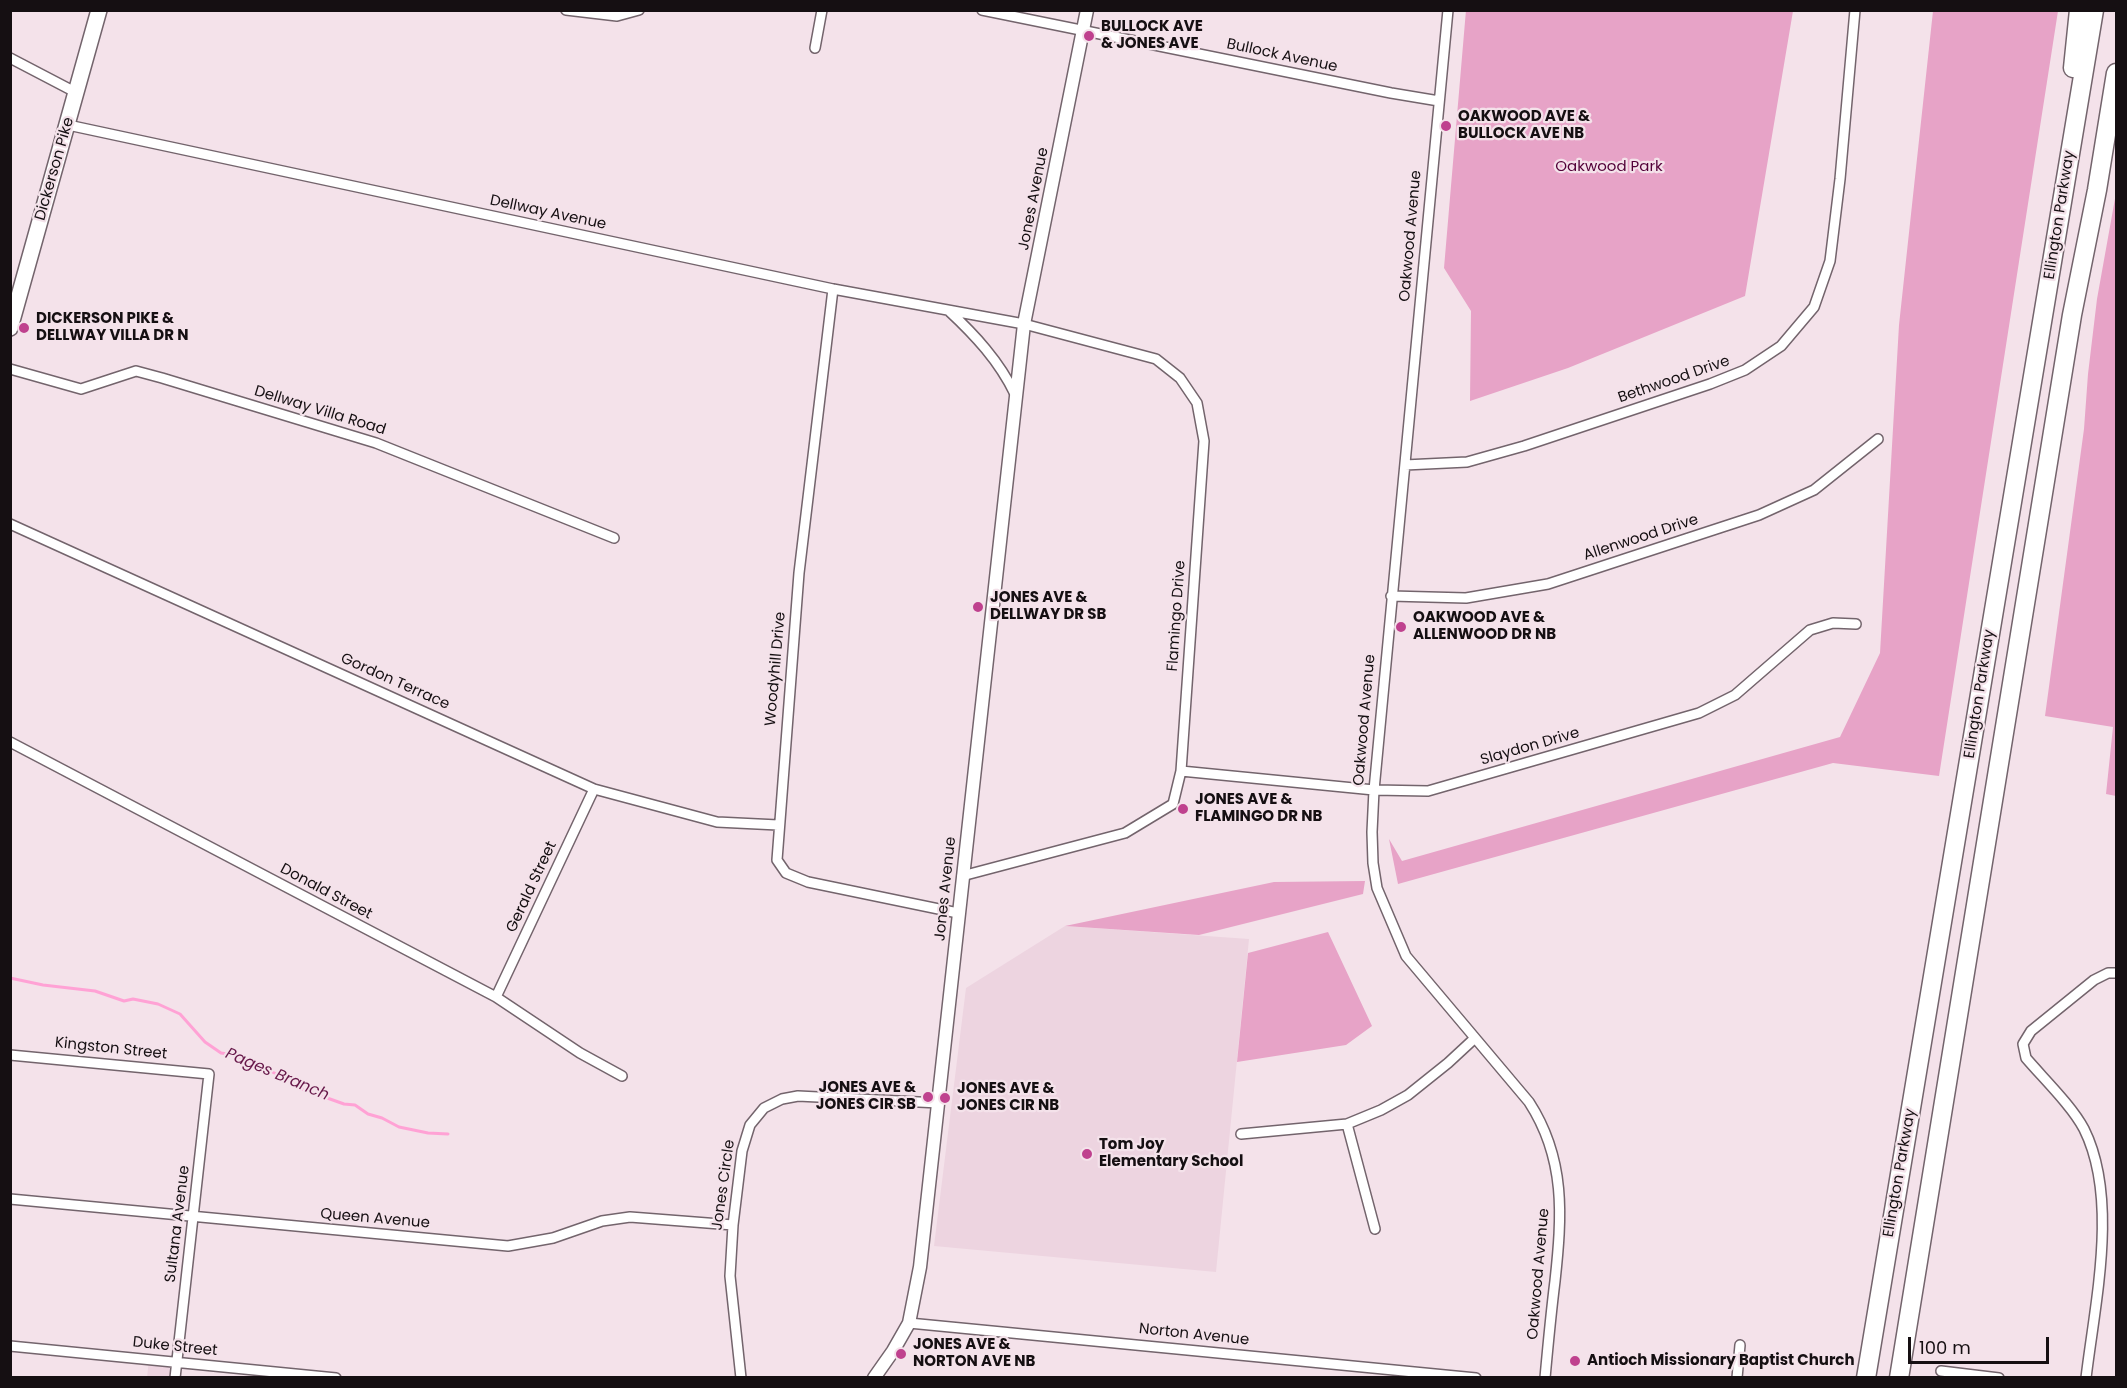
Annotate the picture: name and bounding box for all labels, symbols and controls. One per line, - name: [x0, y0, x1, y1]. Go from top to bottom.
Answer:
- place label: BULLOCK AVE & JONES AVE: [1101, 18, 1203, 53]
- marker: BULLOCK AVE & JONES AVE: [1082, 29, 1096, 43]
- street label: Bullock Avenue: [1225, 35, 1339, 77]
- place label: OAKWOOD AVE & BULLOCK AVE NB: [1458, 108, 1590, 143]
- street label: Dickerson Pike: [32, 115, 78, 223]
- marker: OAKWOOD AVE & BULLOCK AVE NB: [1439, 119, 1453, 133]
- street label: Jones Avenue: [1015, 146, 1053, 252]
- street label: Ellington Parkway: [2041, 149, 2079, 281]
- park label: Oakwood Park: [1555, 158, 1663, 176]
- street label: Oakwood Avenue: [1396, 170, 1426, 302]
- street label: Dellway Avenue: [488, 192, 608, 234]
- place label: DICKERSON PIKE & DELLWAY VILLA DR N: [36, 310, 188, 345]
- marker: DICKERSON PIKE & DELLWAY VILLA DR N: [17, 321, 31, 335]
- street label: Bethwood Drive: [1616, 352, 1732, 408]
- street label: Dellway Villa Road: [252, 382, 388, 440]
- street label: Allenwood Drive: [1581, 511, 1701, 565]
- street label: Flamingo Drive: [1164, 560, 1190, 672]
- place label: JONES AVE & DELLWAY DR SB: [990, 589, 1106, 624]
- marker: JONES AVE & DELLWAY DR SB: [971, 600, 985, 614]
- place label: OAKWOOD AVE & ALLENWOOD DR NB: [1413, 609, 1556, 644]
- street label: Woodyhill Drive: [762, 611, 790, 727]
- marker: OAKWOOD AVE & ALLENWOOD DR NB: [1394, 620, 1408, 634]
- street label: Ellington Parkway: [1961, 628, 1999, 760]
- street label: Gordon Terrace: [338, 650, 452, 714]
- street label: Oakwood Avenue: [1350, 654, 1380, 786]
- street label: Slaydon Drive: [1478, 724, 1582, 770]
- place label: JONES AVE & FLAMINGO DR NB: [1195, 791, 1322, 826]
- marker: JONES AVE & FLAMINGO DR NB: [1176, 802, 1190, 816]
- street label: Jones Avenue: [932, 836, 960, 942]
- street label: Gerald Street: [503, 839, 561, 935]
- street label: Donald Street: [277, 860, 375, 924]
- street label: Kingston Street: [54, 1034, 168, 1064]
- water label: Pages Branch: [222, 1045, 332, 1105]
- place label: JONES AVE & JONES CIR SB: [816, 1079, 916, 1114]
- place label: JONES AVE & JONES CIR NB: [957, 1080, 1059, 1115]
- marker: JONES AVE & JONES CIR SB: [921, 1090, 935, 1104]
- marker: JONES AVE & JONES CIR NB: [938, 1091, 952, 1105]
- street label: Ellington Parkway: [1880, 1107, 1920, 1239]
- place label: Tom Joy Elementary School: [1099, 1136, 1243, 1171]
- street label: Jones Circle: [709, 1139, 739, 1231]
- marker: Tom Joy Elementary School: [1080, 1147, 1094, 1161]
- street label: Sultana Avenue: [162, 1164, 194, 1284]
- street label: Queen Avenue: [319, 1205, 431, 1233]
- street label: Oakwood Avenue: [1524, 1208, 1554, 1340]
- street label: Norton Avenue: [1138, 1320, 1250, 1350]
- scale bar: [1911, 1325, 2052, 1363]
- street label: Duke Street: [132, 1334, 218, 1360]
- text: 100 m: [1919, 1335, 1971, 1360]
- place label: JONES AVE & NORTON AVE NB: [913, 1336, 1035, 1371]
- marker: JONES AVE & NORTON AVE NB: [894, 1347, 908, 1361]
- place label: Antioch Missionary Baptist Church: [1587, 1352, 1855, 1370]
- marker: Antioch Missionary Baptist Church: [1568, 1354, 1582, 1368]

